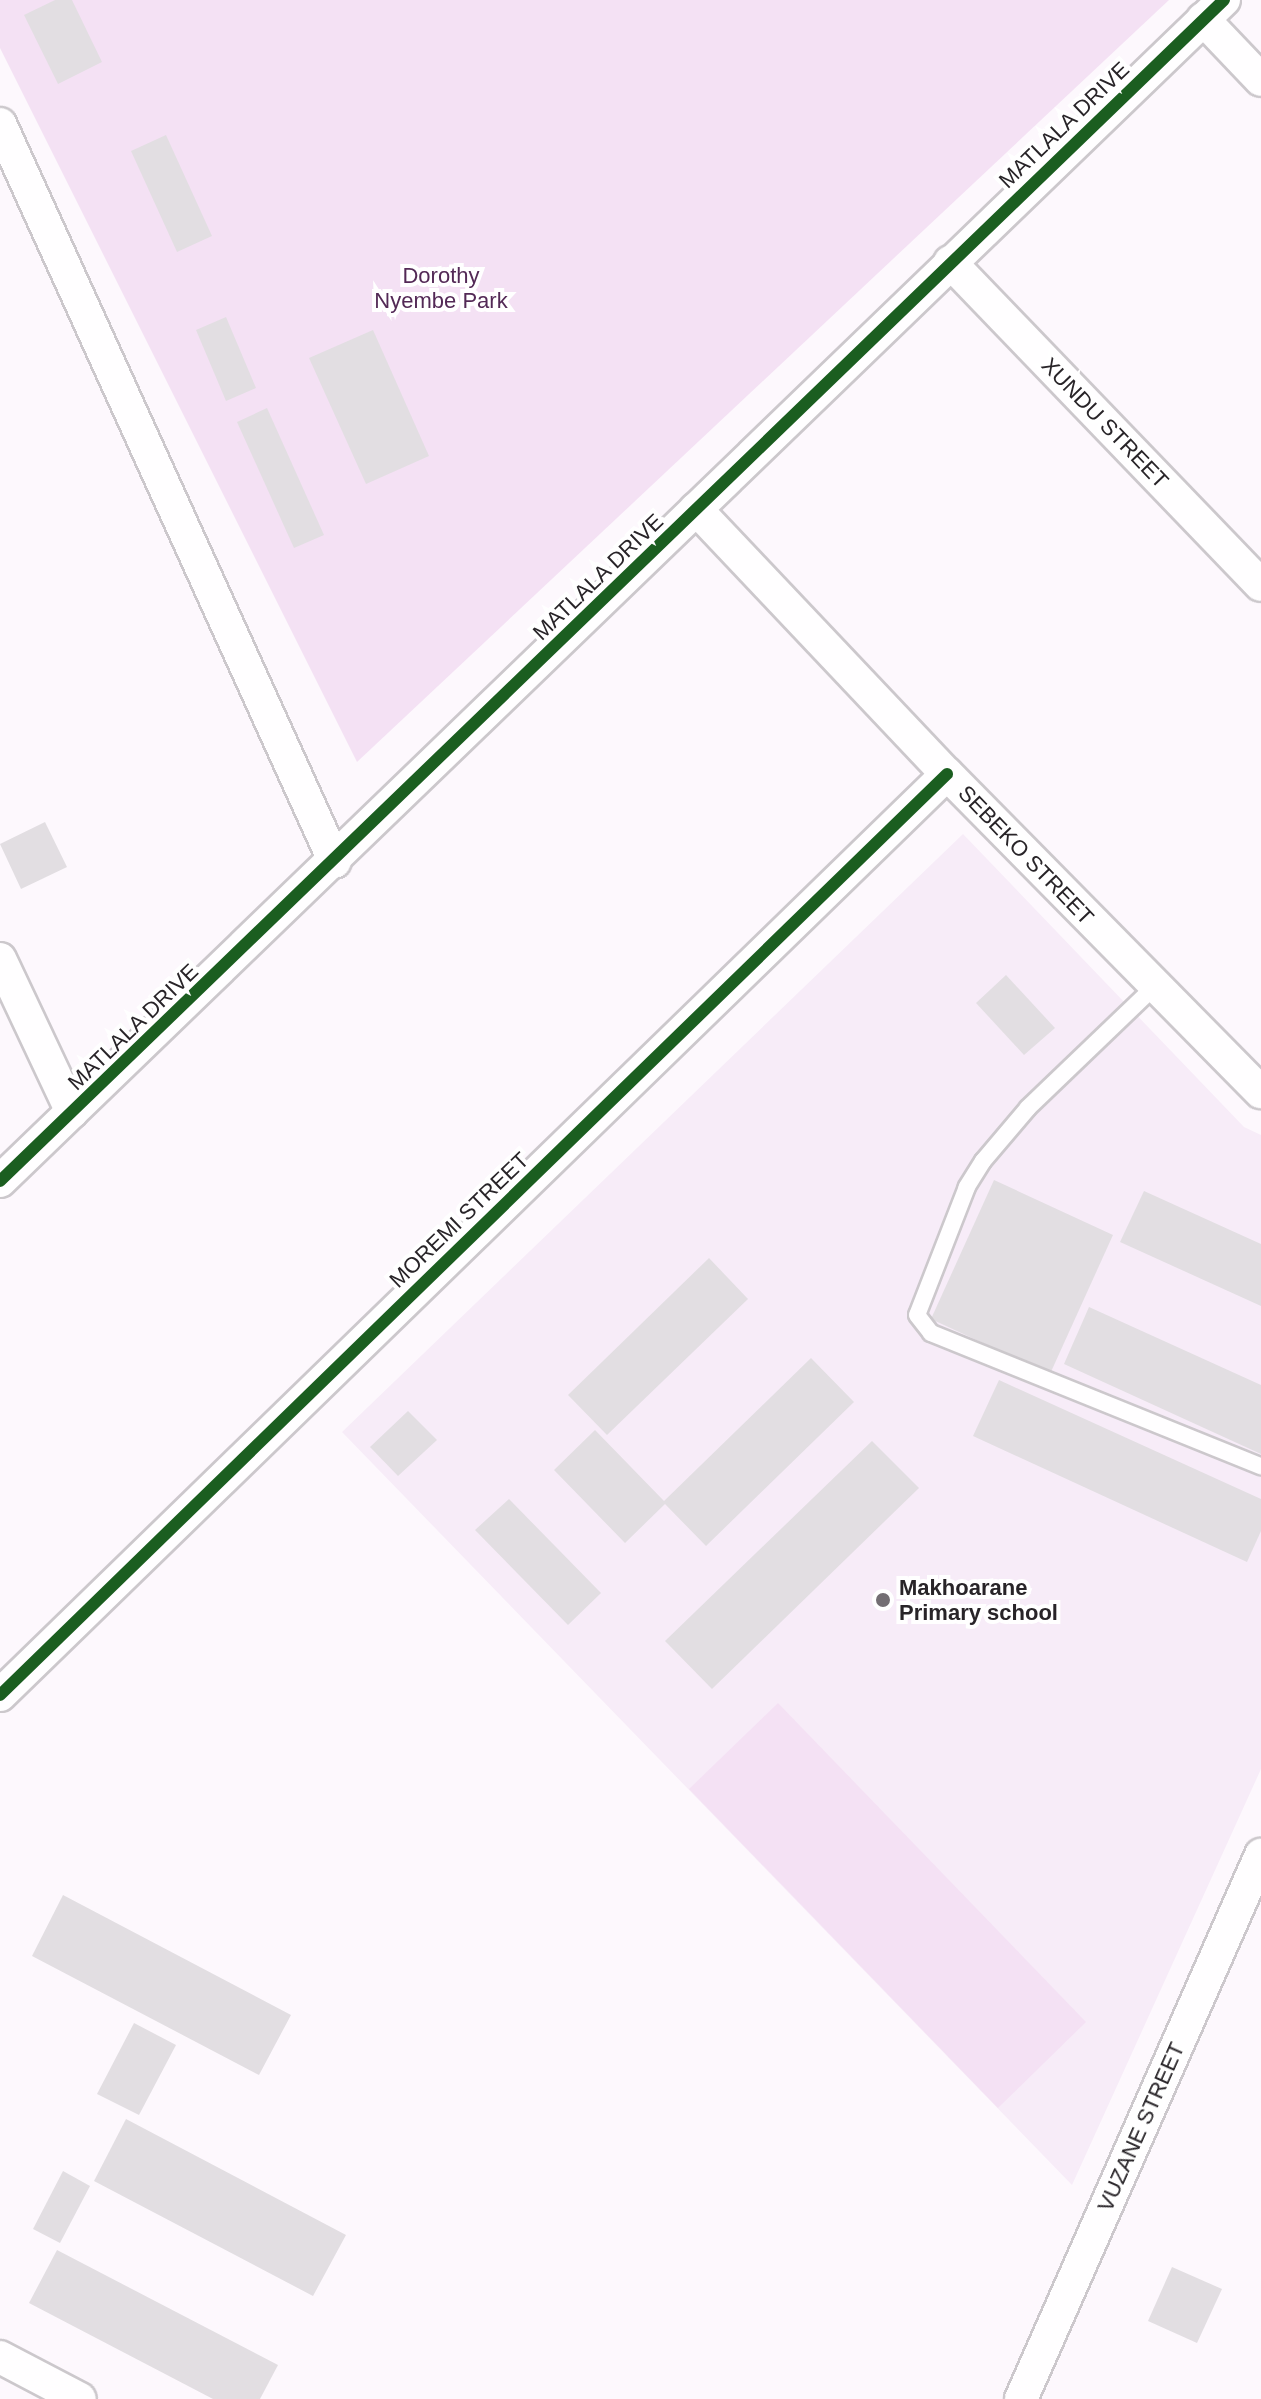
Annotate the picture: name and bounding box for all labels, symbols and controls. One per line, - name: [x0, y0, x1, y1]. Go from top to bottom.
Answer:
- street label: MATLALA DRIVE: [993, 56, 1135, 194]
- park label: Dorothy Nyembe Park: [374, 262, 508, 314]
- street label: XUNDU STREET: [1036, 352, 1174, 494]
- street label: MATLALA DRIVE: [527, 508, 669, 646]
- street label: SEBEKO STREET: [953, 780, 1099, 930]
- street label: MATLALA DRIVE: [62, 958, 204, 1096]
- street label: MOREMI STREET: [384, 1147, 534, 1293]
- place label: Makhoarane Primary school: [899, 1574, 1058, 1626]
- marker: Makhoarane Primary school: [874, 1591, 892, 1609]
- street label: VUZANE STREET: [1092, 2038, 1190, 2216]

